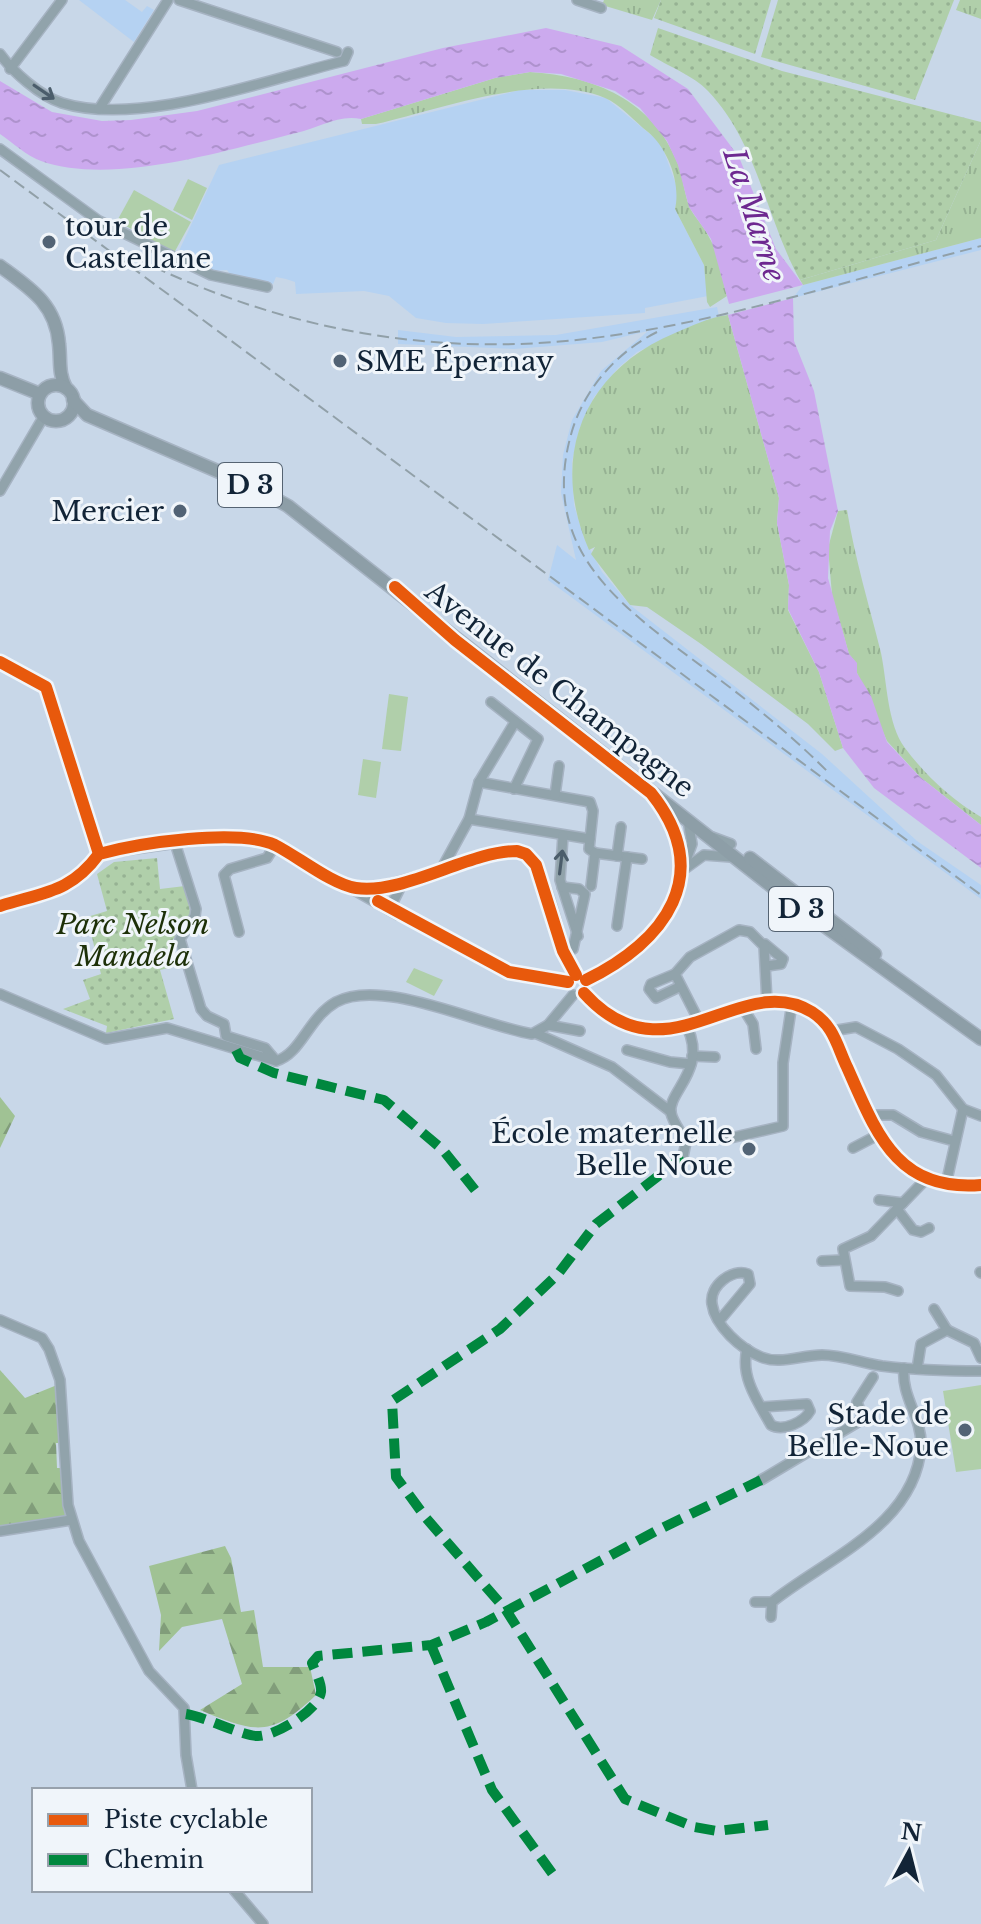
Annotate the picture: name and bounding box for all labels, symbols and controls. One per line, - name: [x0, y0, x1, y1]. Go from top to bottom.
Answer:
- one-way arrow: [32, 84, 55, 100]
- water label: La Marne: [715, 142, 794, 287]
- place label: tour de Castellane: [65, 209, 211, 276]
- marker: tour de Castellane: [40, 233, 58, 251]
- place label: SME Épernay: [356, 344, 554, 379]
- marker: SME Épernay: [331, 352, 349, 370]
- road number: D 3: [218, 463, 282, 507]
- place label: Mercier: [51, 494, 165, 529]
- marker: Mercier: [171, 502, 189, 520]
- street label: Avenue de Champagne: [417, 573, 701, 805]
- one-way arrow: [554, 849, 569, 875]
- road number: D 3: [769, 887, 833, 931]
- park label: Parc Nelson Mandela: [56, 907, 209, 974]
- place label: École maternelle Belle Noue: [491, 1116, 733, 1183]
- marker: École maternelle Belle Noue: [740, 1140, 758, 1158]
- place label: Stade de Belle-Noue: [787, 1397, 949, 1464]
- marker: Stade de Belle-Noue: [956, 1421, 974, 1439]
- legend: [32, 1788, 312, 1892]
- text: Piste cyclable: [104, 1805, 268, 1834]
- north arrow: [869, 1812, 949, 1892]
- text: N: [899, 1818, 924, 1847]
- text: Chemin: [104, 1845, 204, 1874]

